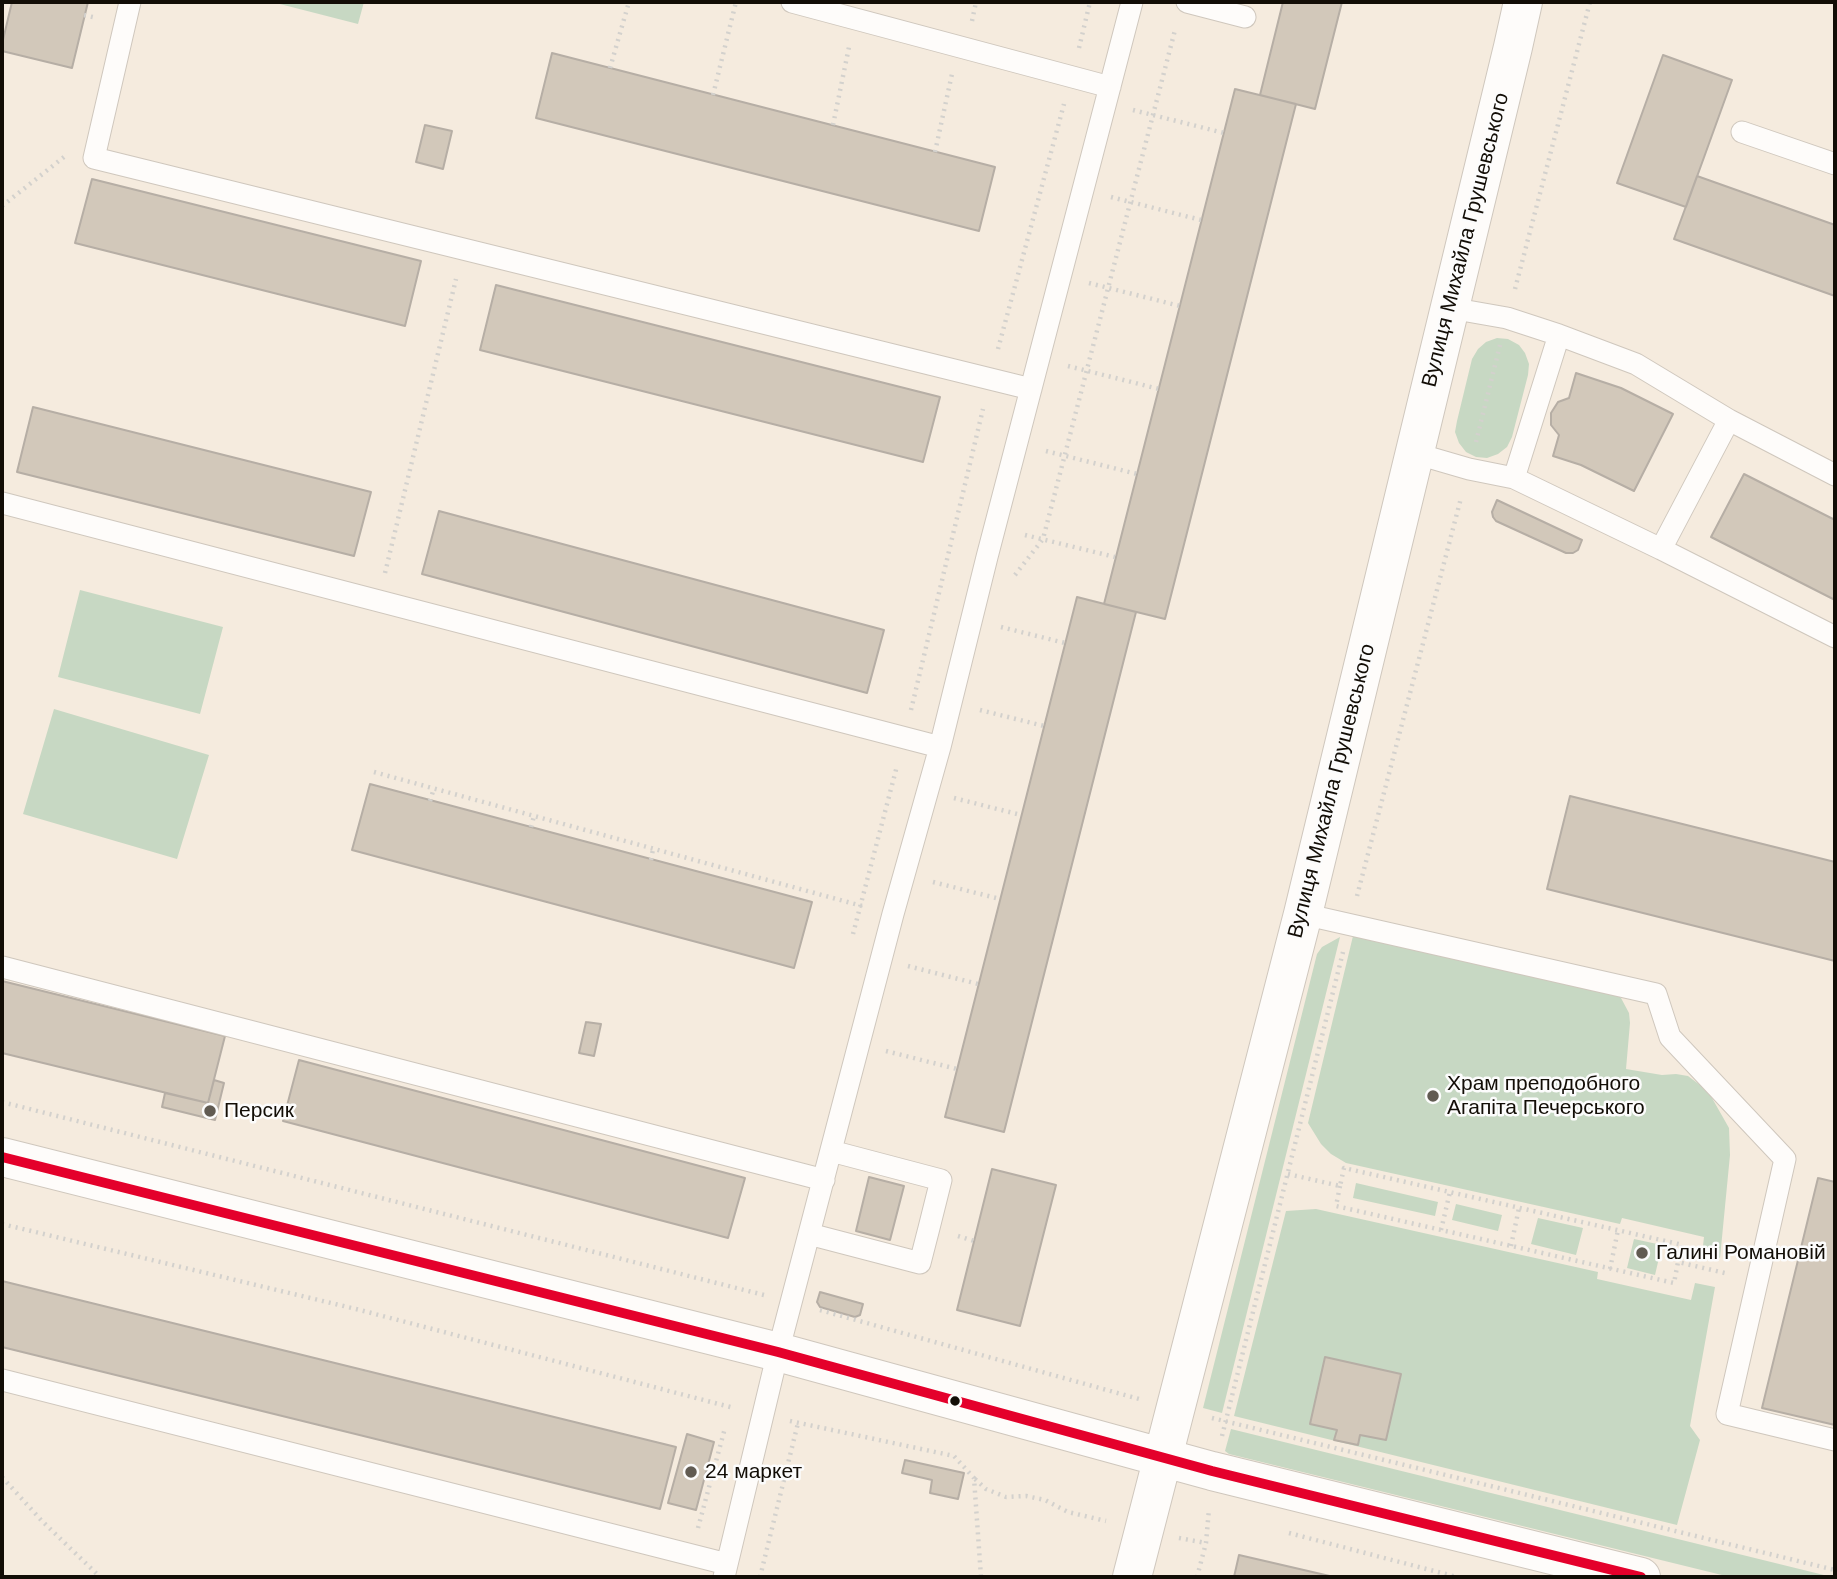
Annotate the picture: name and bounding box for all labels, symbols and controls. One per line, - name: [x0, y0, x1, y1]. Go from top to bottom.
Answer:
- street label: Вулиця Михайла Грушевського: [1417, 90, 1515, 390]
- street label: Вулиця Михайла Грушевського: [1283, 641, 1381, 941]
- place label: Храм преподобного Агапіта Печерського: [1447, 1071, 1645, 1121]
- marker: Храм преподобного Агапіта Печерського: [1425, 1088, 1441, 1104]
- place label: Персик: [224, 1098, 294, 1124]
- marker: Персик: [202, 1103, 218, 1119]
- place label: Галині Романовій: [1656, 1240, 1826, 1266]
- marker: Галині Романовій: [1634, 1245, 1650, 1261]
- unlabelled marker: [948, 1394, 962, 1408]
- place label: 24 маркет: [705, 1459, 802, 1485]
- marker: 24 маркет: [683, 1464, 699, 1480]

